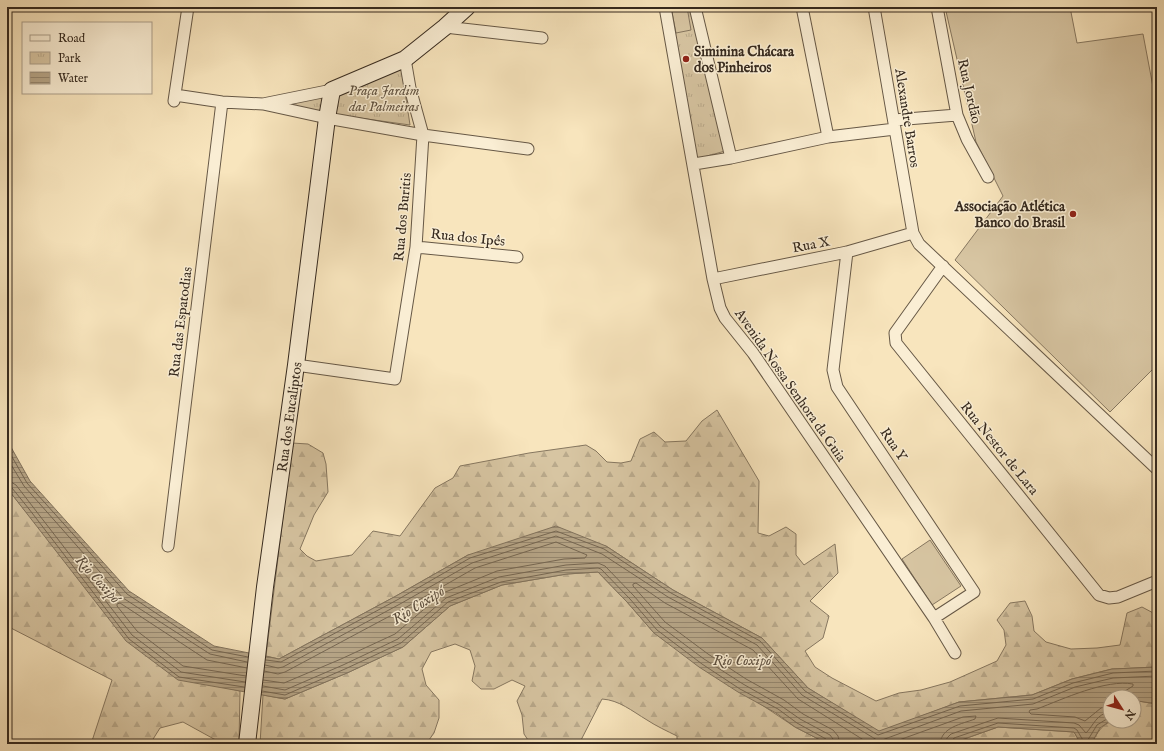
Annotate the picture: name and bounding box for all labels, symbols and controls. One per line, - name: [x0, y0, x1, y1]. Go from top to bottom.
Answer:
- legend: [22, 22, 152, 94]
- text: Road: [58, 31, 86, 46]
- place label: Siminina Chácara dos Pinheiros: [694, 43, 795, 77]
- text: Park: [58, 51, 81, 66]
- marker: Siminina Chácara dos Pinheiros: [681, 54, 691, 64]
- street label: Rua Jordão: [953, 57, 985, 126]
- street label: Alexandre Barros: [890, 66, 924, 169]
- text: Water: [58, 71, 89, 86]
- park label: Praça Jardim das Palmeiras: [348, 82, 420, 116]
- street label: Rua dos Buritis: [390, 172, 416, 262]
- place label: Associação Atlética Banco do Brasil: [954, 198, 1066, 232]
- marker: Associação Atlética Banco do Brasil: [1068, 209, 1078, 219]
- street label: Rua dos Ipês: [430, 225, 506, 251]
- street label: Rua X: [791, 232, 832, 257]
- street label: Rua das Espatodias: [165, 266, 197, 378]
- street label: Avenida Nossa Senhora da Guia: [730, 305, 850, 466]
- street label: Rua dos Eucaliptos: [273, 361, 307, 474]
- street label: Rua Nestor de Lara: [956, 398, 1043, 500]
- street label: Rua Y: [876, 424, 912, 466]
- water label: Rio Coxipó: [71, 551, 125, 609]
- water label: Rio Coxipó: [388, 581, 449, 629]
- water label: Rio Coxipó: [713, 651, 773, 670]
- north arrow: [1102, 689, 1142, 729]
- text: N: [1121, 706, 1138, 723]

